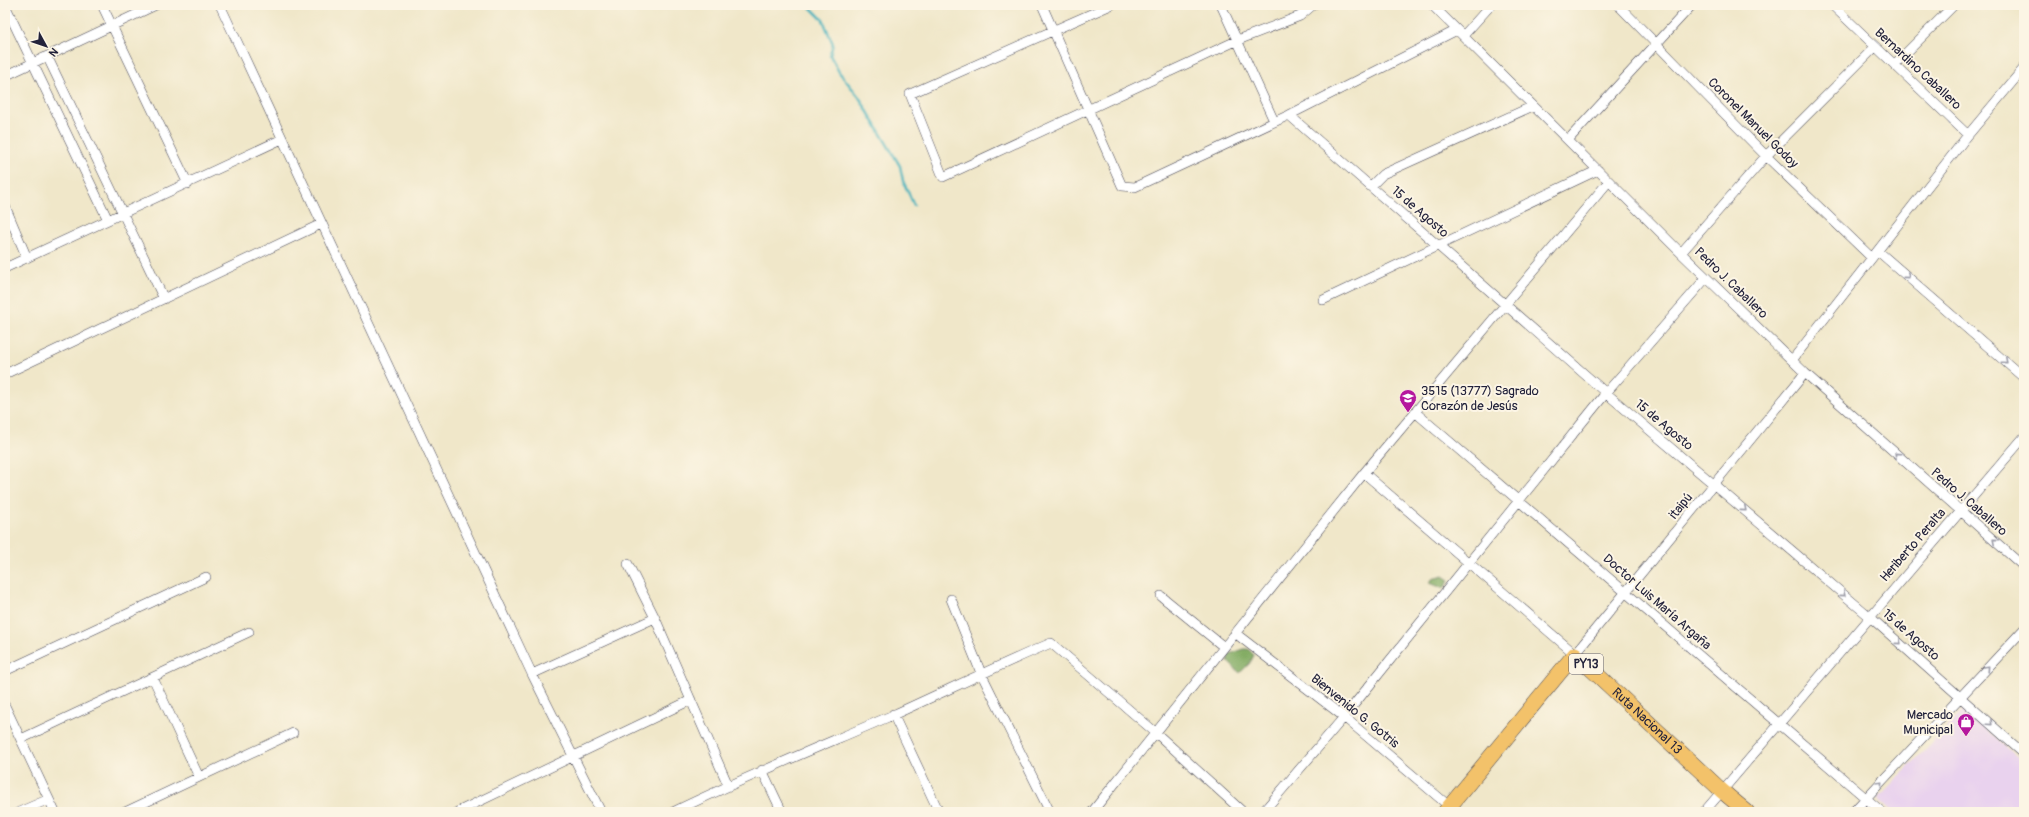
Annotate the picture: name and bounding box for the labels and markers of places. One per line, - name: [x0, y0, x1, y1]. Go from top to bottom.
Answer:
- place label: 3515 (13777) Sagrado Corazón de Jesús: [1421, 383, 1539, 414]
- school or university icon: 3515 (13777) Sagrado Corazón de Jesús: [1398, 388, 1418, 413]
- place label: Mercado Municipal: [1903, 707, 1953, 738]
- shop icon: Mercado Municipal: [1956, 712, 1976, 737]

